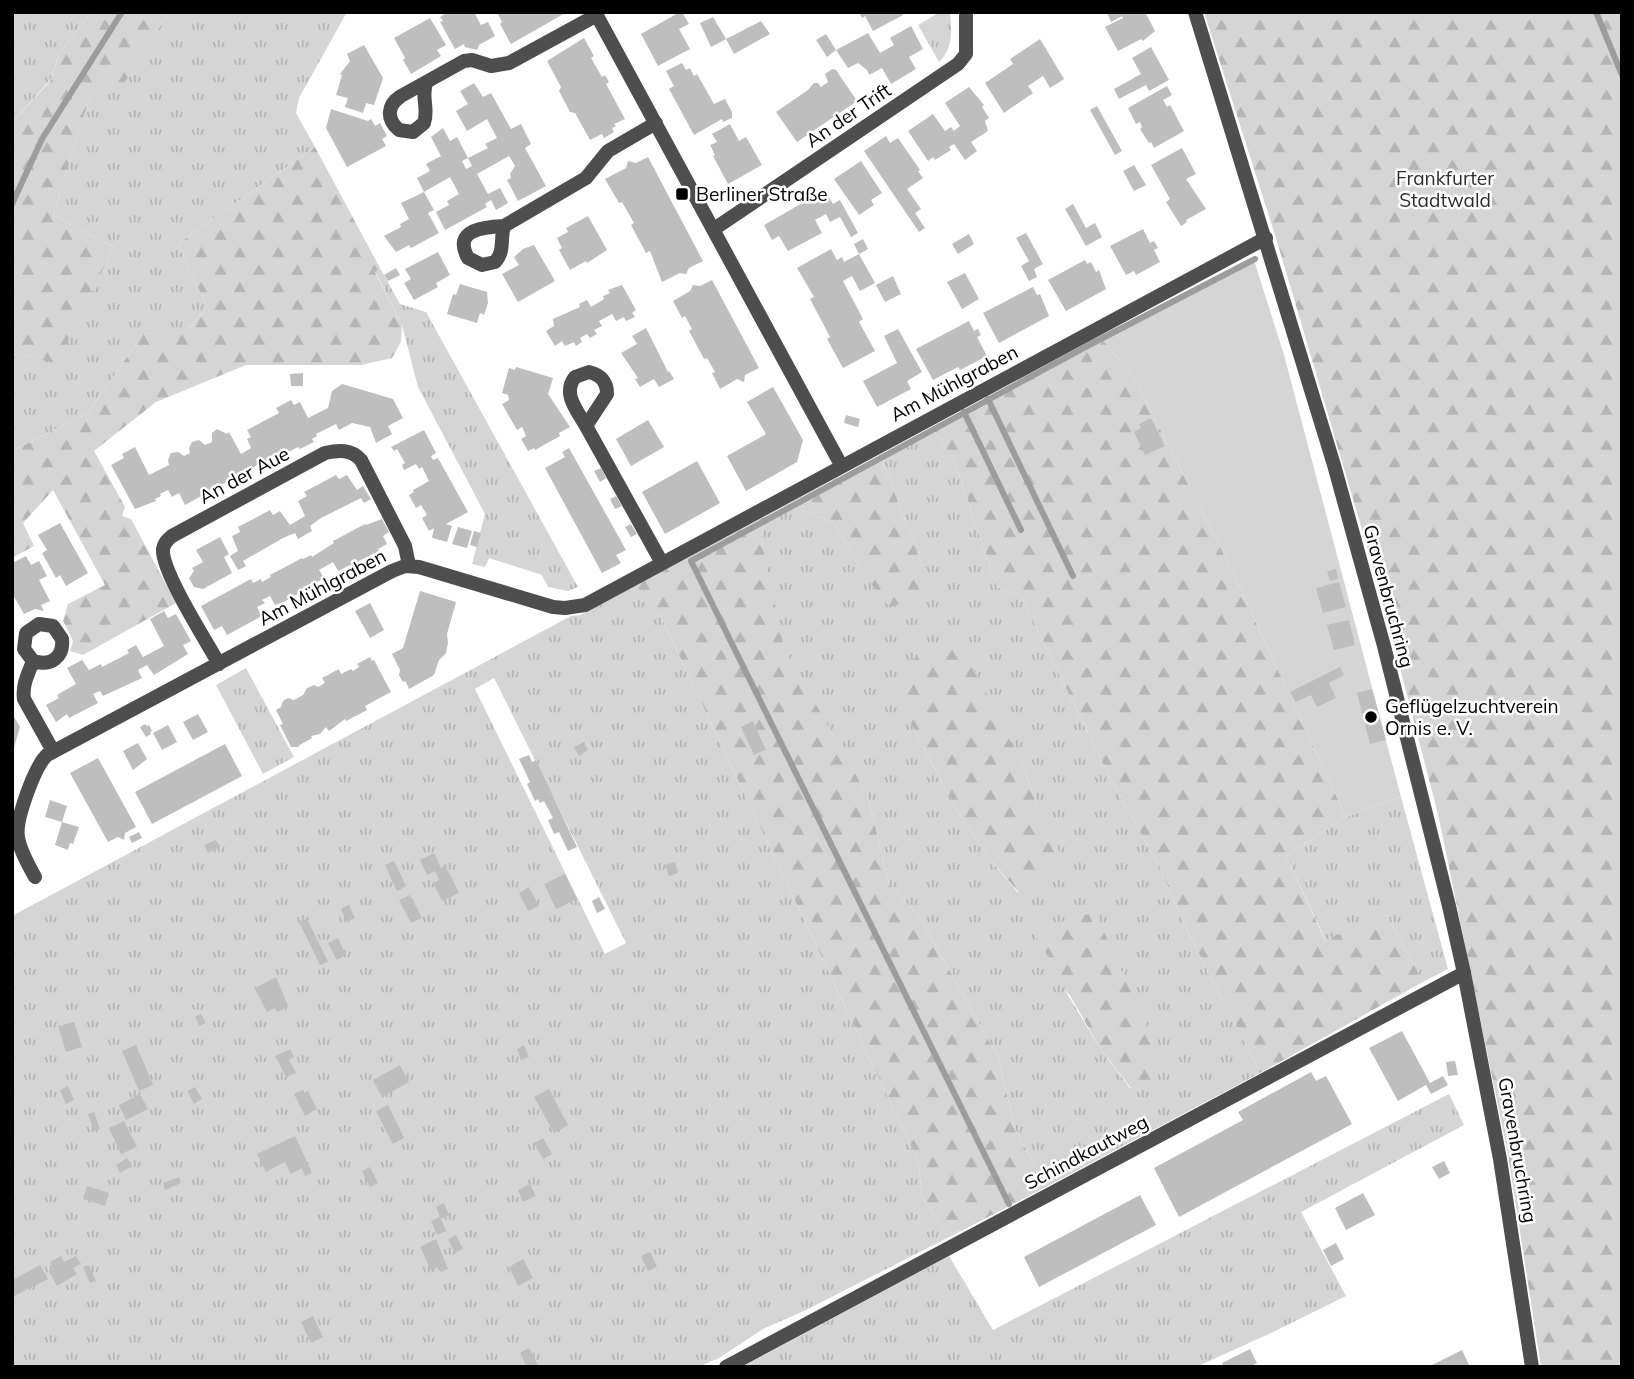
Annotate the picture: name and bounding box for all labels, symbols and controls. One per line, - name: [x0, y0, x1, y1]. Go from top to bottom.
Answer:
- street label: An der Trift: [801, 78, 896, 152]
- park label: Frankfurter Stadtwald: [1396, 166, 1494, 212]
- place label: Berliner Straße: [696, 182, 828, 206]
- marker: Berliner Straße: [674, 186, 690, 202]
- street label: Am Mühlgraben: [886, 339, 1022, 427]
- street label: An der Aue: [195, 441, 293, 509]
- street label: Gravenbruchring: [1358, 522, 1420, 670]
- street label: Am Mühlgraben: [254, 543, 390, 631]
- place label: Geflügelzuchtverein Ornis e. V.: [1385, 694, 1559, 740]
- marker: Geflügelzuchtverein Ornis e. V.: [1363, 709, 1379, 725]
- street label: Gravenbruchring: [1493, 1075, 1543, 1225]
- street label: Schindkautweg: [1020, 1109, 1152, 1195]

